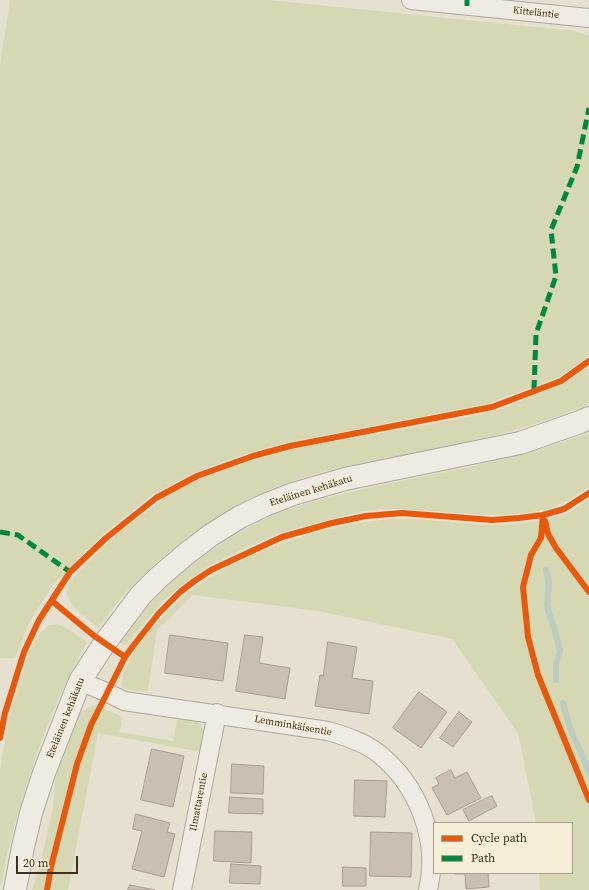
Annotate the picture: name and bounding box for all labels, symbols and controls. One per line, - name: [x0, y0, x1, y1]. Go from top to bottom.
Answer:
- street label: Kitteläntie: [512, 5, 560, 21]
- street label: Eteläinen kehäkatu: [268, 473, 354, 509]
- street label: Eteläinen kehäkatu: [44, 676, 88, 760]
- street label: Lemminkäisentie: [253, 713, 333, 739]
- street label: Ilmattarentie: [187, 772, 211, 832]
- legend: [433, 822, 573, 874]
- text: Cycle path: [471, 830, 527, 846]
- scale bar: [18, 848, 80, 874]
- text: Path: [471, 850, 495, 866]
- text: 20 m: [23, 855, 49, 871]

